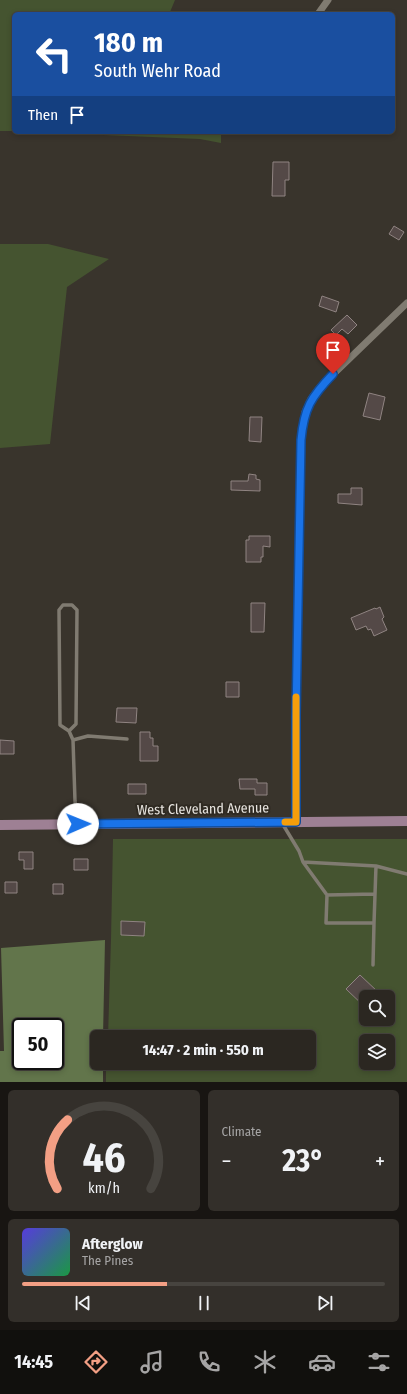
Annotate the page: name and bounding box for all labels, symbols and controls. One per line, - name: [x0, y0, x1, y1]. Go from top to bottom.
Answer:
- text: 180 m: [94, 26, 163, 59]
- icon: left: [28, 28, 80, 80]
- text: South Wehr Road: [94, 60, 221, 82]
- icon: arrive: [66, 104, 88, 126]
- text: Then: [28, 106, 58, 124]
- pin: [316, 333, 350, 374]
- icon: arrive: [322, 339, 344, 361]
- street label: West Cleveland Avenue: [137, 799, 269, 819]
- position arrow: [57, 803, 99, 845]
- map controls: [359, 990, 395, 1070]
- button: search: [359, 990, 395, 1026]
- speed limit sign: 50: [12, 1018, 64, 1070]
- button: layers: [359, 1034, 395, 1070]
- text: 14:47 · 2 min · 550 m: [142, 1041, 264, 1059]
- text: Climate: [222, 1124, 262, 1139]
- text: 46: [82, 1132, 125, 1182]
- text: 23°: [282, 1143, 324, 1179]
- text: −: [222, 1148, 231, 1175]
- text: +: [375, 1148, 385, 1175]
- text: km/h: [88, 1179, 120, 1196]
- text: Afterglow: [82, 1235, 143, 1253]
- text: The Pines: [82, 1253, 133, 1268]
- icon: previous: [72, 1292, 94, 1314]
- icon: pause: [193, 1292, 215, 1314]
- icon: next: [314, 1292, 336, 1314]
- icon: directions: [82, 1348, 110, 1376]
- icon: music: [138, 1348, 166, 1376]
- icon: phone: [195, 1348, 223, 1376]
- icon: climate: [251, 1348, 279, 1376]
- icon: car: [308, 1348, 336, 1376]
- icon: filters: [365, 1348, 393, 1376]
- text: 14:45: [14, 1351, 53, 1373]

